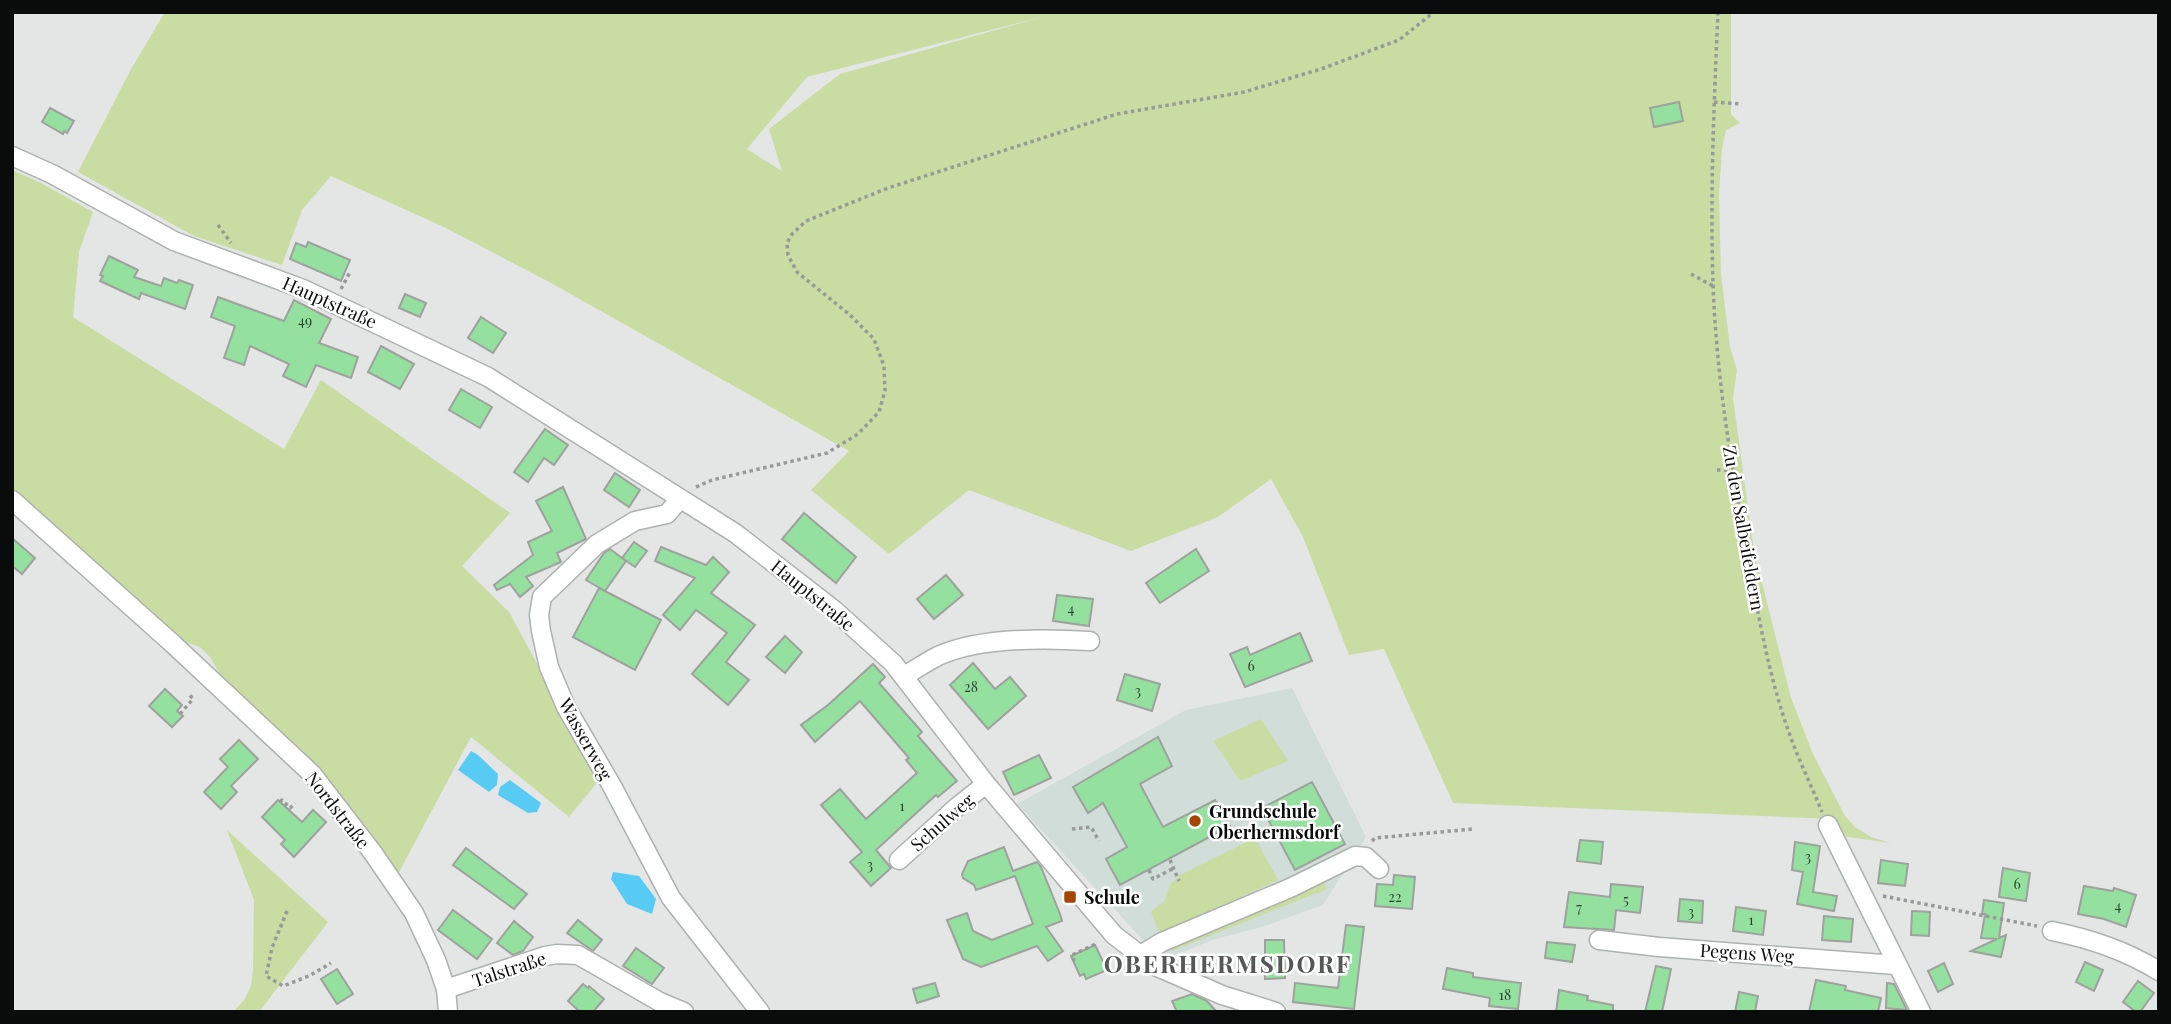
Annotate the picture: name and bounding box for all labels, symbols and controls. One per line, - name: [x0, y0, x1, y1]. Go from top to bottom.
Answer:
- street label: Hauptstraße: [279, 271, 381, 333]
- house number: 49: [298, 311, 312, 330]
- street label: Zu den Salbeifeldern: [1718, 444, 1770, 612]
- street label: Hauptstraße: [766, 554, 860, 636]
- house number: 4: [1068, 599, 1075, 618]
- house number: 6: [1247, 656, 1255, 675]
- house number: 28: [964, 677, 978, 696]
- house number: 3: [1135, 681, 1141, 700]
- street label: Wasserweg: [553, 693, 619, 785]
- street label: Nordstraße: [300, 767, 376, 853]
- street label: Schulweg: [905, 787, 979, 856]
- house number: 1: [899, 796, 905, 815]
- place label: Grundschule Oberhermsdorf: [1209, 799, 1341, 844]
- marker: Grundschule Oberhermsdorf: [1187, 813, 1203, 829]
- house number: 3: [1805, 847, 1811, 866]
- house number: 3: [867, 855, 873, 874]
- house number: 6: [2013, 874, 2021, 893]
- place label: Schule: [1084, 885, 1140, 909]
- house number: 22: [1388, 887, 1402, 906]
- marker: Schule: [1062, 889, 1078, 905]
- house number: 5: [1623, 890, 1629, 909]
- house number: 4: [2115, 896, 2122, 915]
- house number: 7: [1576, 898, 1582, 917]
- house number: 3: [1688, 902, 1694, 921]
- house number: 1: [1748, 910, 1754, 929]
- street label: Pegens Weg: [1699, 938, 1795, 968]
- street label: Talstraße: [469, 946, 549, 992]
- district label: OBERHERMSDORF: [1104, 947, 1352, 979]
- house number: 18: [1499, 985, 1511, 1004]

